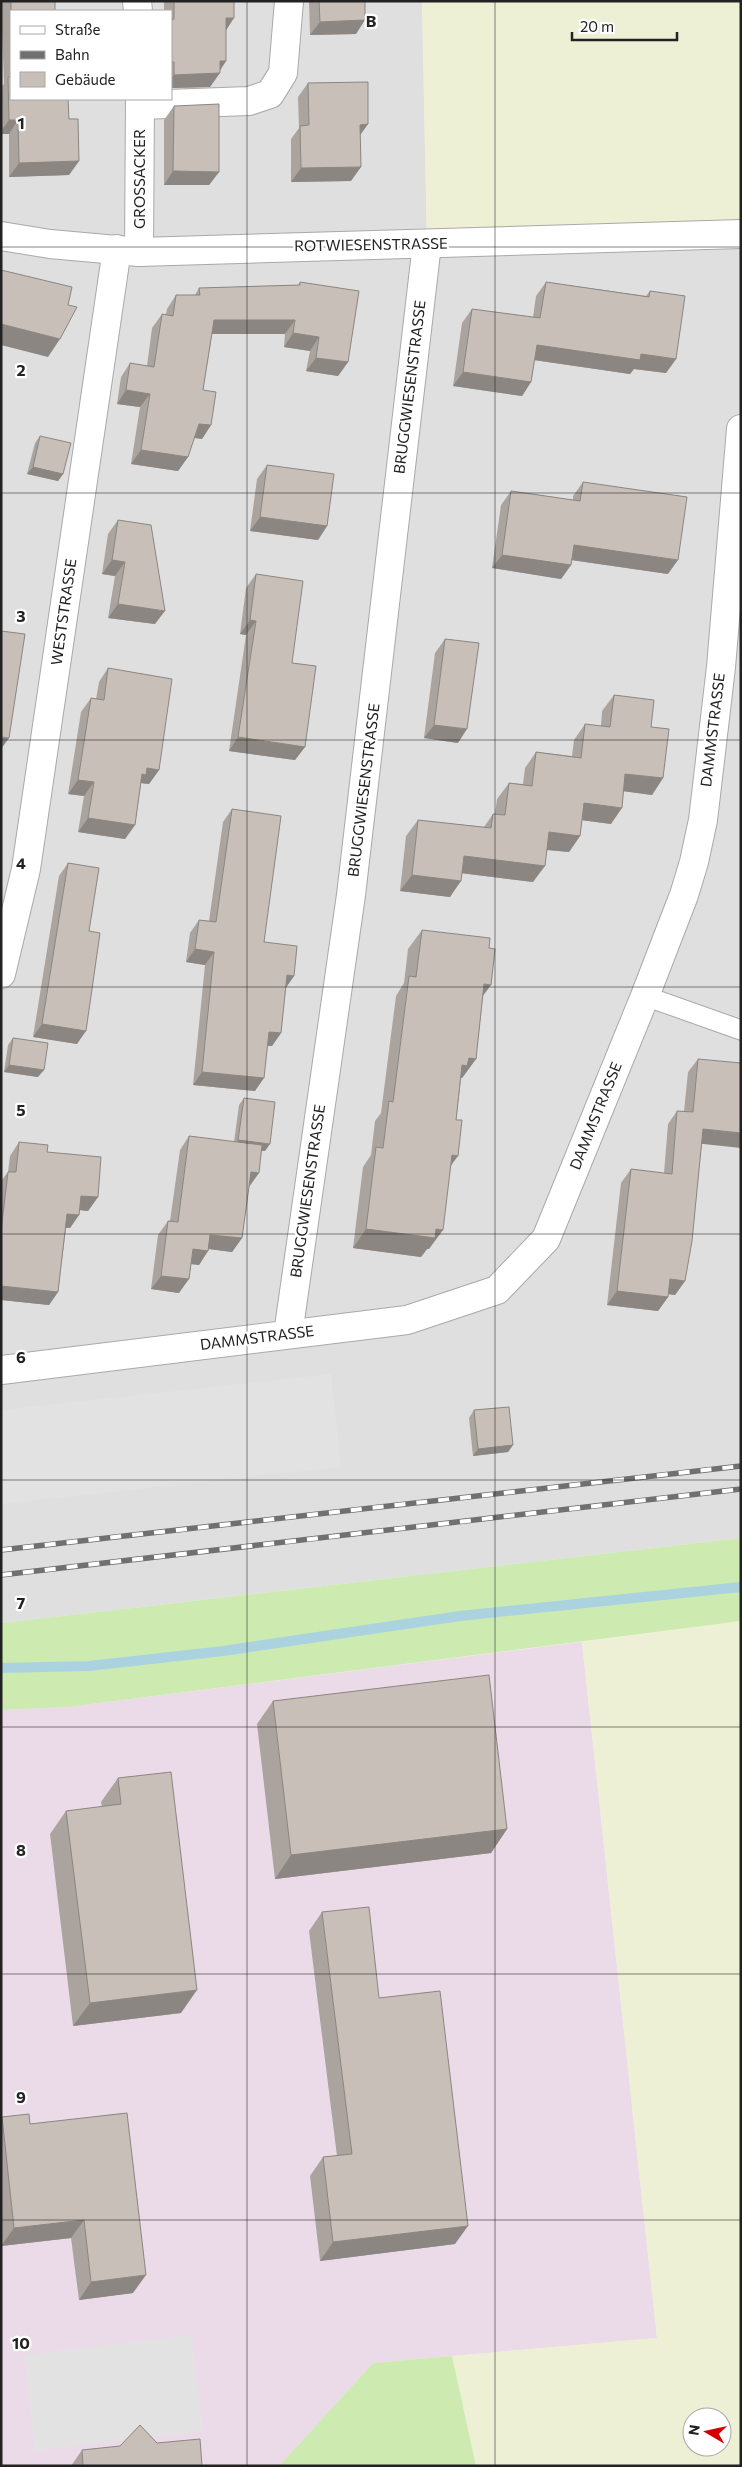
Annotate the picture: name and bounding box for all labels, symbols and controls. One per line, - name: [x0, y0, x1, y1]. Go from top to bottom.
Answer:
- legend: [10, 10, 172, 100]
- scale bar: [572, 10, 677, 42]
- text: B: [366, 11, 377, 30]
- text: 20 m: [580, 17, 614, 35]
- text: Straße: [55, 20, 101, 38]
- text: Bahn: [55, 45, 90, 63]
- text: Gebäude: [55, 70, 116, 88]
- text: 1: [17, 113, 25, 132]
- street label: GROSSACKER: [130, 129, 148, 229]
- street label: ROTWIESENSTRASSE: [294, 234, 448, 254]
- street label: BRUGGWIESENSTRASSE: [389, 299, 429, 475]
- text: 2: [16, 360, 26, 379]
- street label: WESTSTRASSE: [47, 557, 79, 666]
- text: 3: [16, 606, 26, 625]
- street label: DAMMSTRASSE: [696, 672, 728, 788]
- street label: BRUGGWIESENSTRASSE: [343, 702, 383, 878]
- text: 4: [16, 853, 26, 872]
- street label: DAMMSTRASSE: [565, 1059, 625, 1172]
- text: 5: [16, 1100, 26, 1119]
- street label: BRUGGWIESENSTRASSE: [286, 1103, 328, 1279]
- street label: DAMMSTRASSE: [199, 1321, 315, 1353]
- text: 6: [16, 1347, 26, 1366]
- text: 7: [17, 1593, 26, 1612]
- text: 8: [16, 1840, 26, 1859]
- text: 9: [16, 2087, 26, 2106]
- text: 10: [12, 2333, 30, 2352]
- north arrow: [682, 2407, 732, 2457]
- text: N: [684, 2423, 703, 2436]

